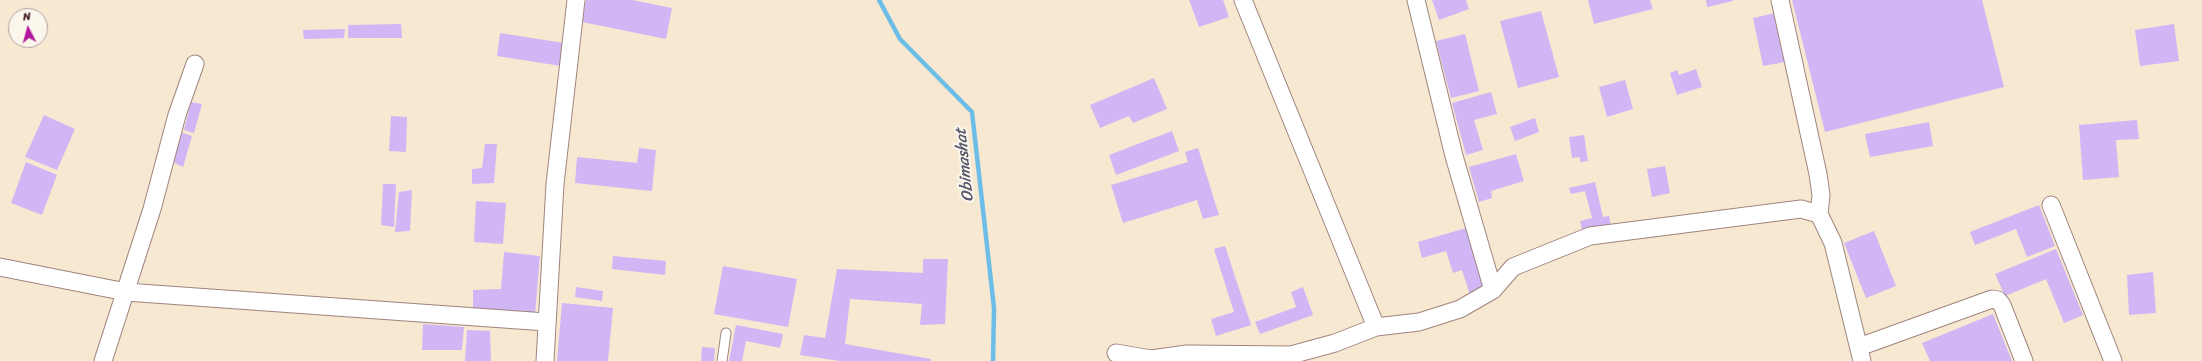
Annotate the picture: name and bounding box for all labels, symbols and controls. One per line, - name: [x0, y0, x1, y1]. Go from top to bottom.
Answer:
- text: N: [22, 7, 32, 26]
- north arrow: [8, 8, 48, 48]
- water label: Obimashat: [952, 127, 978, 203]

